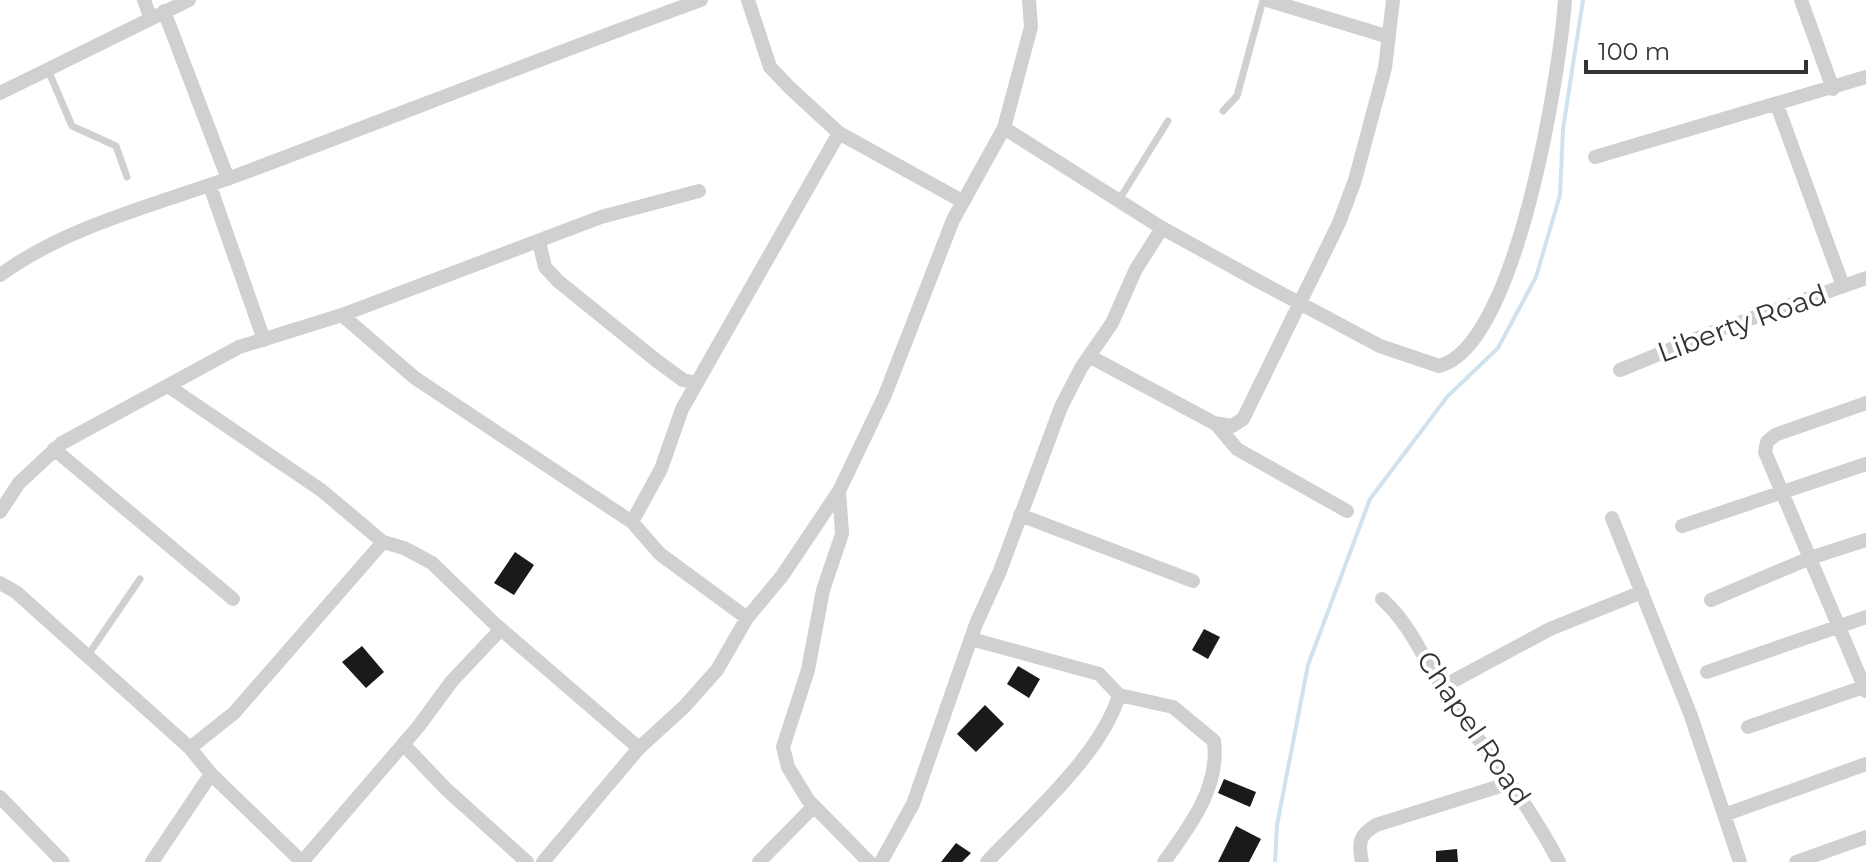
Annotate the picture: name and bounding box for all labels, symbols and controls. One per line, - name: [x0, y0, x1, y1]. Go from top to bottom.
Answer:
- scale bar: [1586, 24, 1806, 74]
- text: 100 m: [1598, 37, 1670, 66]
- street label: Liberty Road: [1653, 277, 1831, 369]
- street label: Chapel Road: [1410, 644, 1538, 812]

